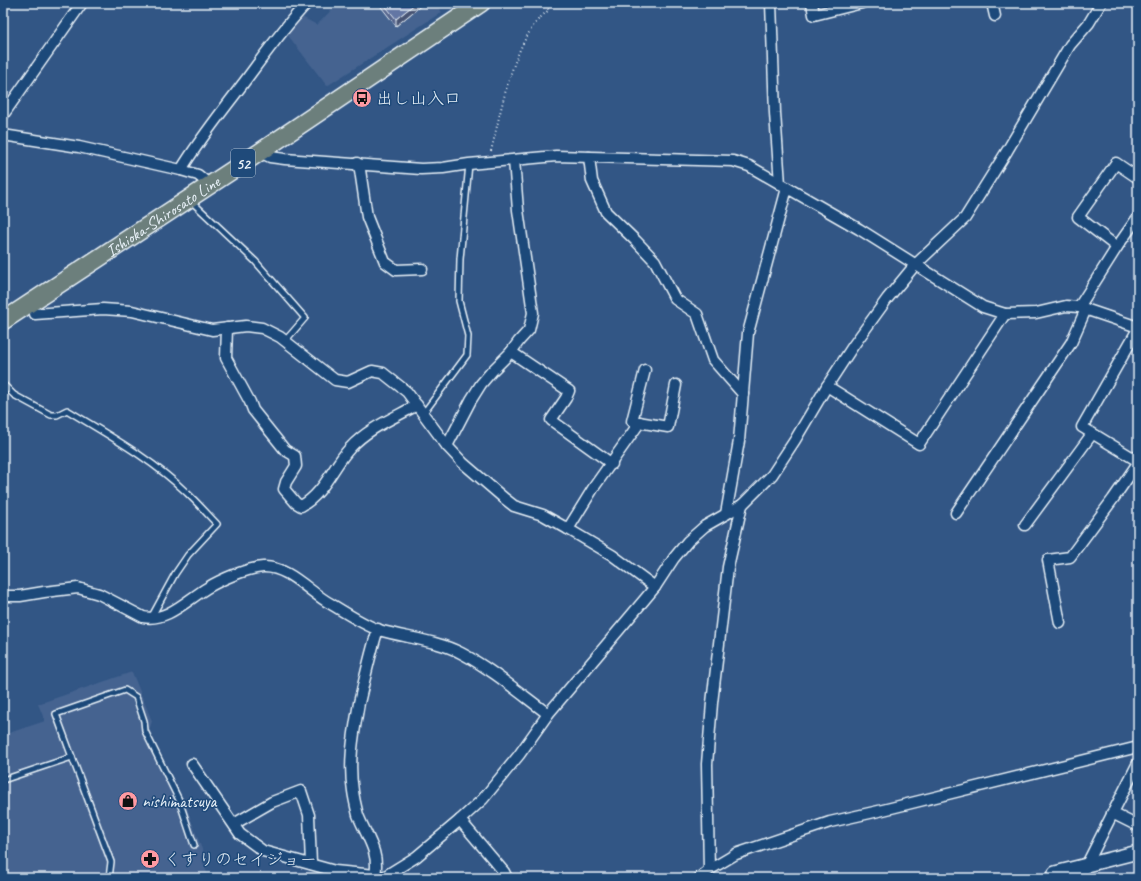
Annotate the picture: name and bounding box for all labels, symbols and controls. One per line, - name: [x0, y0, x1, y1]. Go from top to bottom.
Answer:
- bus stop icon: 出し山入口: [351, 87, 373, 109]
- place label: 出し山入口: [376, 88, 461, 109]
- road number: 52: [231, 149, 255, 177]
- street label: Ishioka-Shirosato Line: [102, 171, 225, 262]
- shop icon: nishimatsuya: [117, 790, 139, 812]
- place label: nishimatsuya: [142, 791, 218, 812]
- pharmacy icon: くすりのセイジョー: [139, 848, 161, 870]
- place label: くすりのセイジョー: [164, 849, 317, 870]

